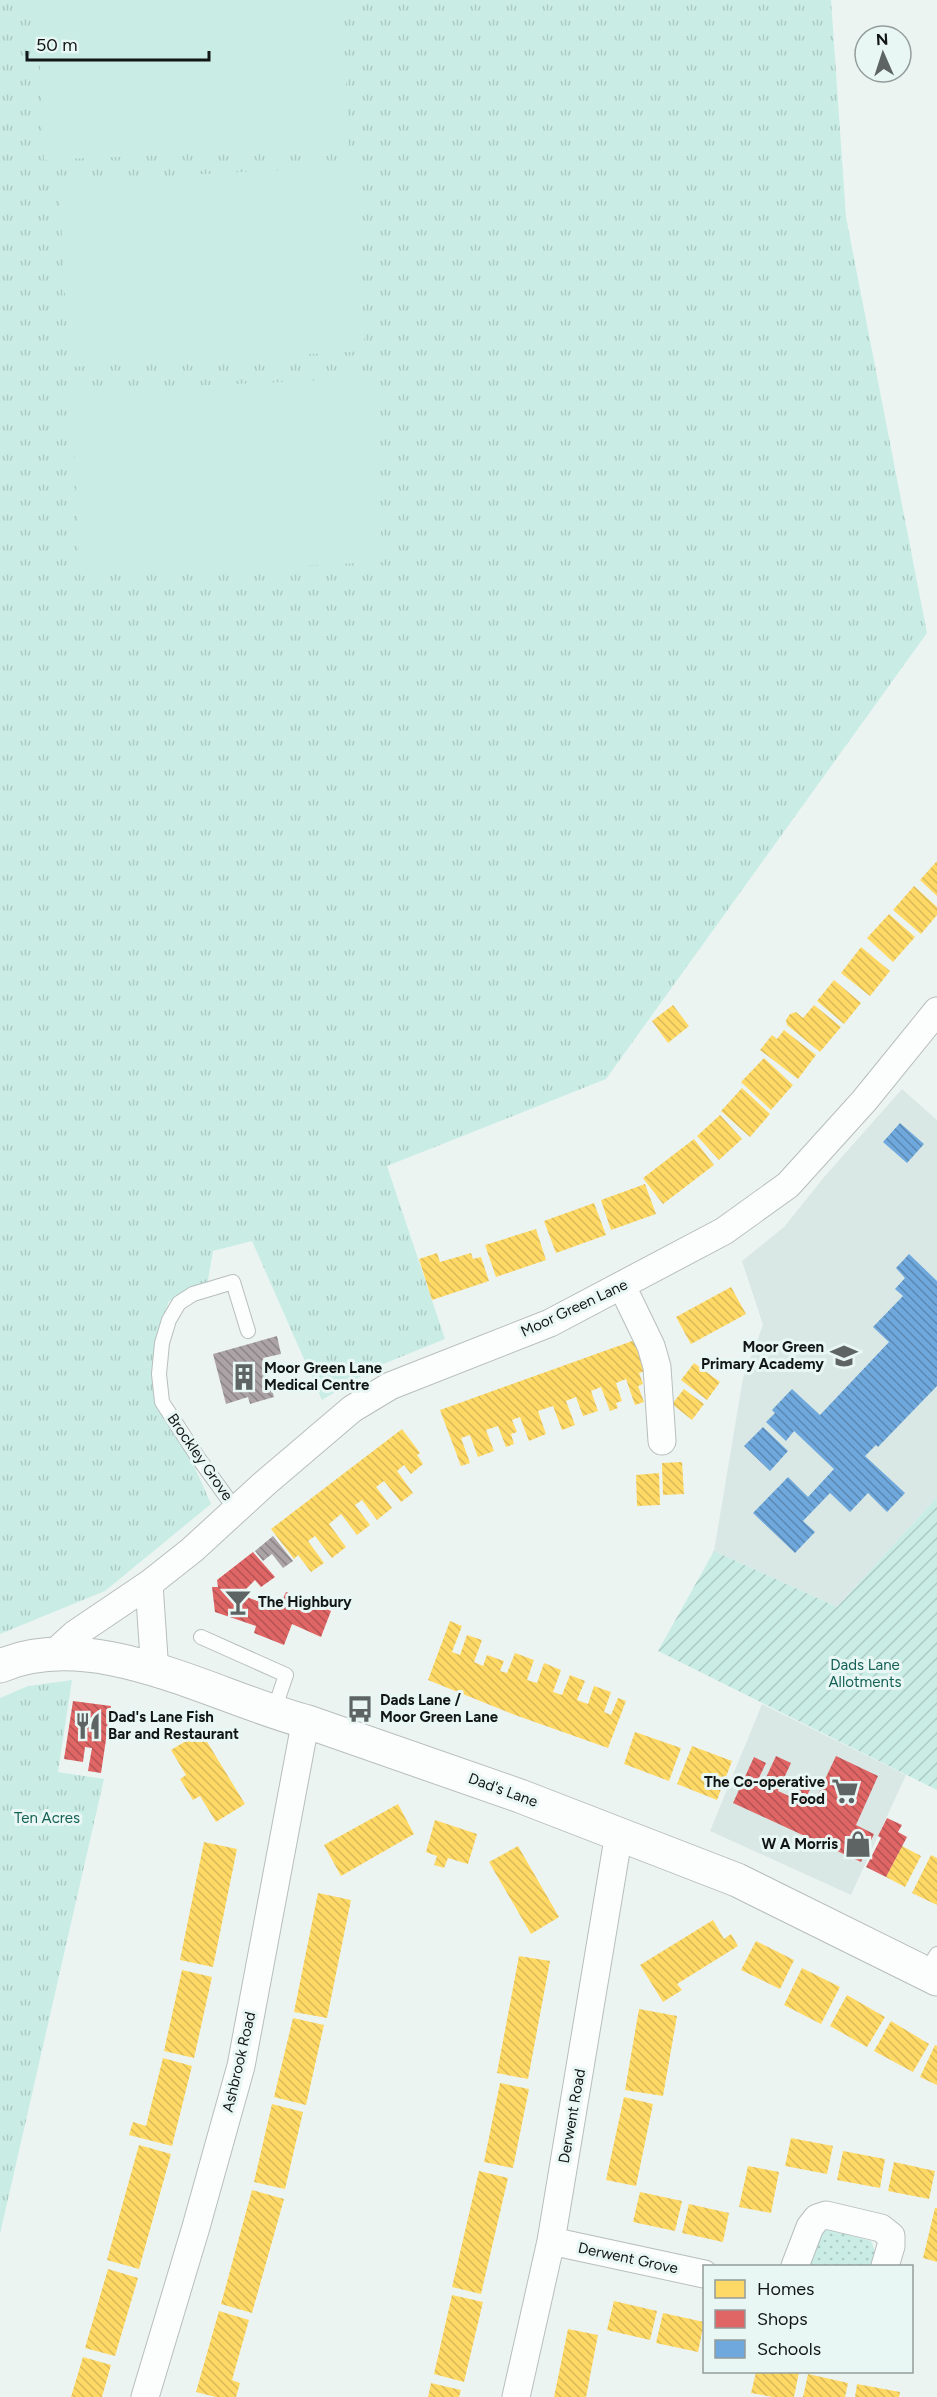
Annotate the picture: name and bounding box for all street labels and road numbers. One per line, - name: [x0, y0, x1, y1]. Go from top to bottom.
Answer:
- street label: Moor Green Lane: [518, 1275, 630, 1341]
- street label: Brockley Grove: [163, 1410, 237, 1504]
- street label: Dad's Lane: [466, 1769, 540, 1811]
- street label: Ashbrook Road: [219, 2010, 259, 2114]
- street label: Derwent Road: [555, 2067, 589, 2165]
- street label: Derwent Grove: [576, 2239, 680, 2277]

